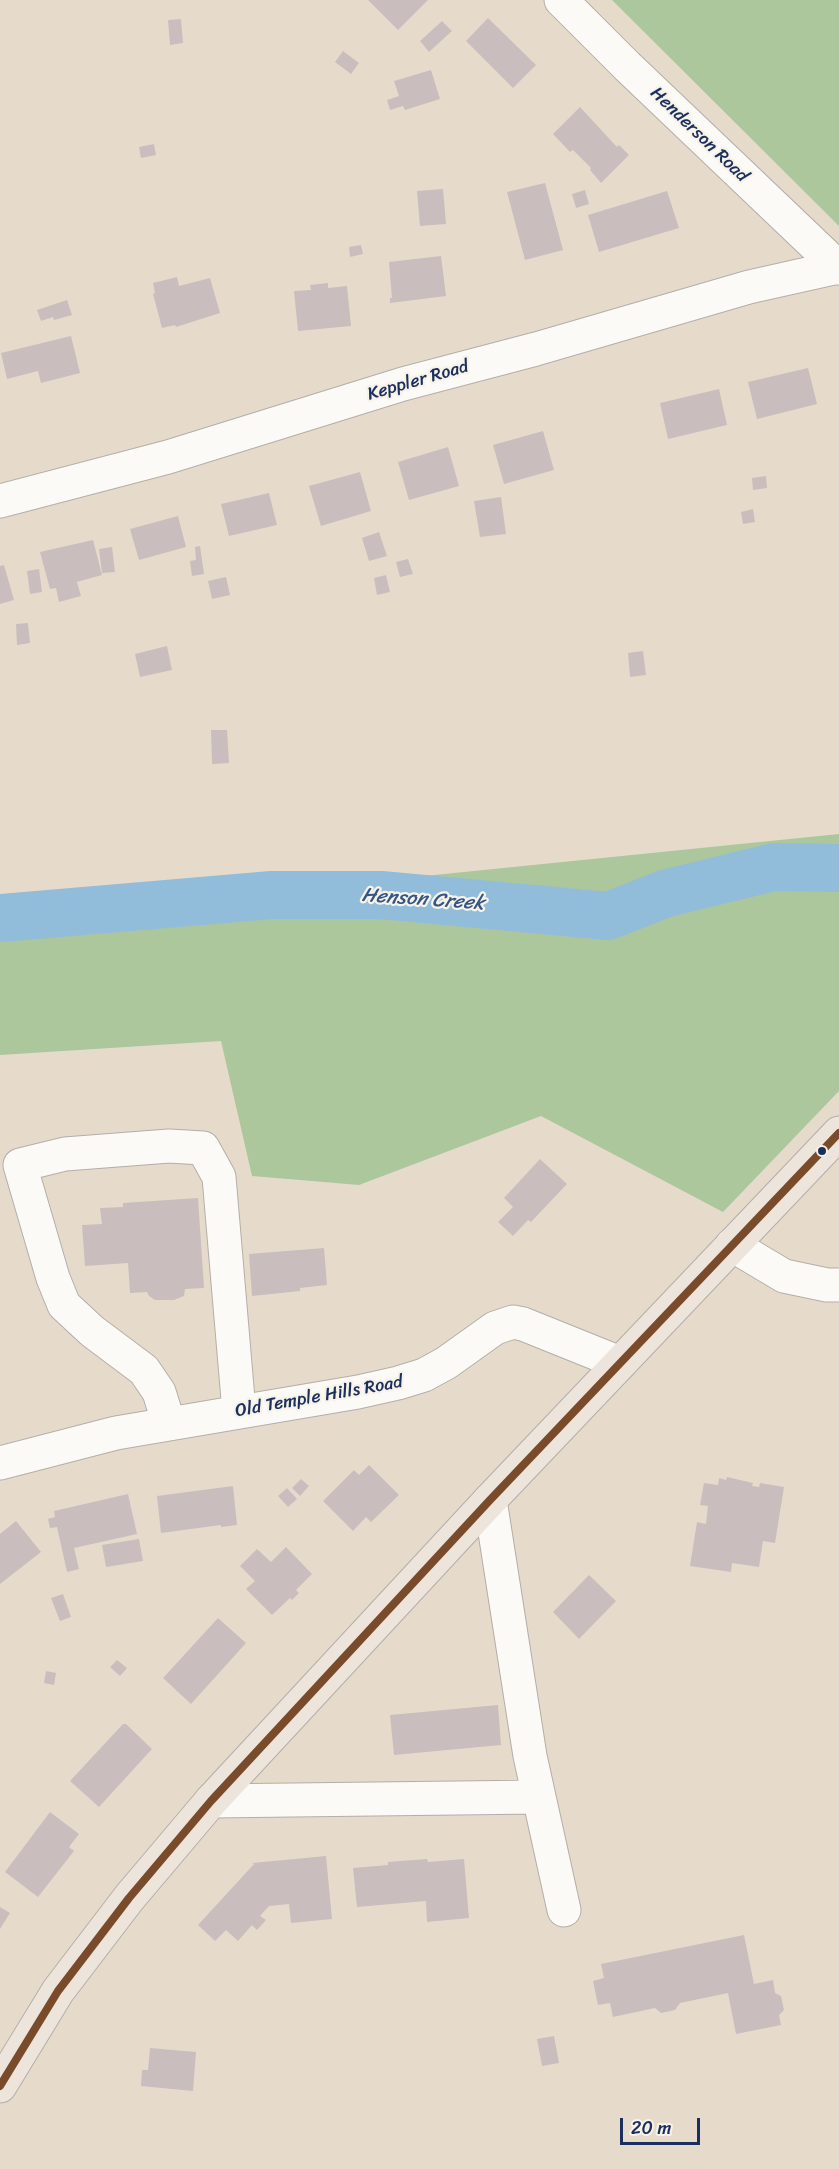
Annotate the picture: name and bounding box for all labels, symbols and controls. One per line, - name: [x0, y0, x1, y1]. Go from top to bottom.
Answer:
- street label: Henderson Road: [645, 83, 753, 187]
- street label: Keppler Road: [365, 356, 471, 406]
- water label: Henson Creek: [361, 884, 485, 916]
- unlabelled marker: [816, 1145, 828, 1157]
- street label: Old Temple Hills Road: [234, 1372, 404, 1422]
- scale bar: [623, 2106, 702, 2144]
- text: 20 m: [631, 2112, 671, 2144]

